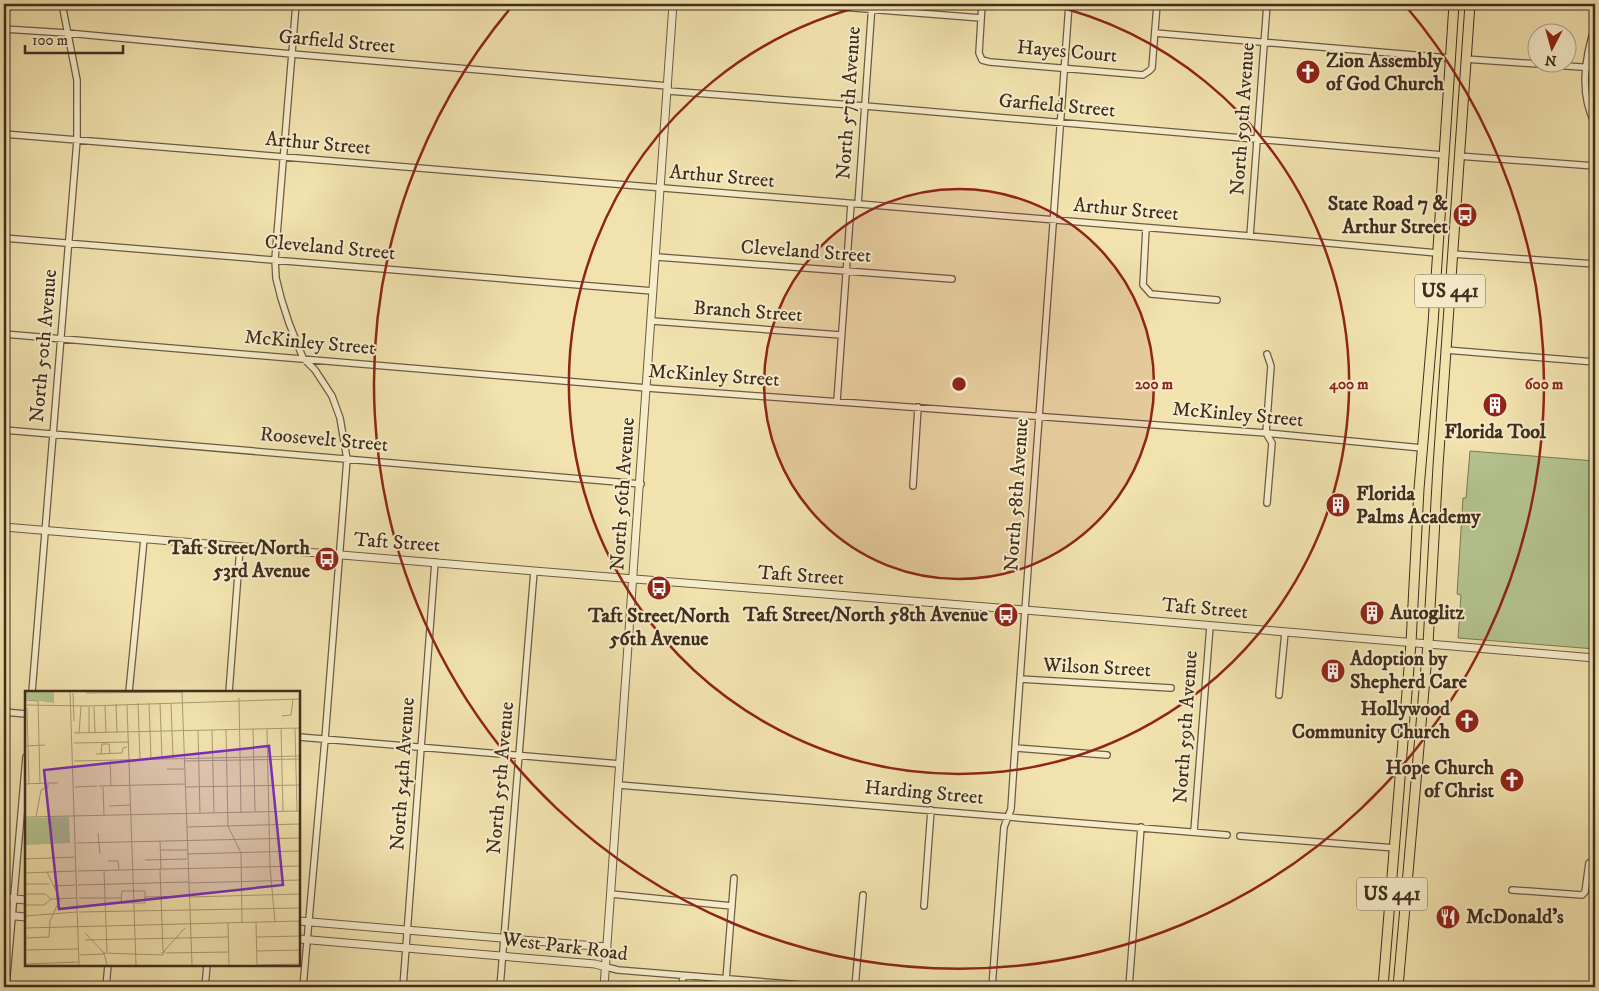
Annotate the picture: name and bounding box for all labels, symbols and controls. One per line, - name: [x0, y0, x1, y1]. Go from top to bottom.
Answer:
- scale bar: [25, 22, 122, 54]
- north arrow: [1526, 22, 1576, 72]
- street label: Garfield Street: [278, 24, 396, 60]
- street label: North 57th Avenue: [831, 26, 867, 180]
- text: 100 m: [32, 31, 68, 50]
- street label: Hayes Court: [1016, 35, 1118, 69]
- street label: North 59th Avenue: [1225, 42, 1261, 196]
- place label: Zion Assembly of God Church: [1326, 49, 1445, 97]
- text: N: [1544, 50, 1557, 69]
- church icon: Zion Assembly of God Church: [1295, 59, 1321, 85]
- street label: Garfield Street: [998, 88, 1116, 124]
- street label: Arthur Street: [264, 127, 372, 161]
- street label: Arthur Street: [668, 160, 776, 194]
- place label: State Road 7 & Arthur Street: [1328, 192, 1449, 240]
- street label: Arthur Street: [1072, 193, 1180, 227]
- bus stop icon: State Road 7 & Arthur Street: [1452, 202, 1478, 228]
- street label: Cleveland Street: [264, 230, 396, 266]
- street label: Cleveland Street: [740, 235, 872, 269]
- street label: North 50th Avenue: [25, 268, 63, 424]
- road number: US 441: [1415, 274, 1485, 308]
- street label: Branch Street: [692, 296, 804, 328]
- street label: McKinley Street: [243, 325, 377, 361]
- street label: McKinley Street: [648, 359, 780, 393]
- centre of rings: [950, 375, 968, 393]
- text: 200 m: [1135, 375, 1174, 394]
- text: 400 m: [1328, 375, 1369, 394]
- text: 600 m: [1525, 375, 1564, 394]
- building icon: Florida Tool: [1482, 392, 1508, 418]
- street label: McKinley Street: [1171, 397, 1305, 433]
- street label: North 56th Avenue: [605, 417, 641, 571]
- street label: North 58th Avenue: [999, 418, 1035, 572]
- place label: Florida Tool: [1444, 420, 1547, 445]
- street label: Roosevelt Street: [259, 422, 389, 458]
- place label: Florida Palms Academy: [1356, 482, 1481, 530]
- building icon: Florida Palms Academy: [1325, 492, 1351, 518]
- street label: Taft Street: [353, 528, 441, 558]
- place label: Taft Street/North 53rd Avenue: [167, 536, 311, 584]
- bus stop icon: Taft Street/North 53rd Avenue: [314, 546, 340, 572]
- street label: Taft Street: [757, 561, 845, 591]
- bus stop icon: Taft Street/North 56th Avenue: [646, 575, 672, 601]
- street label: Taft Street: [1161, 593, 1249, 625]
- building icon: Autoglitz: [1359, 600, 1385, 626]
- place label: Autoglitz: [1389, 601, 1465, 626]
- bus stop icon: Taft Street/North 58th Avenue: [993, 602, 1019, 628]
- place label: Taft Street/North 58th Avenue: [742, 603, 989, 628]
- place label: Taft Street/North 56th Avenue: [587, 604, 730, 652]
- place label: Adoption by Shepherd Care: [1349, 647, 1468, 695]
- street label: North 59th Avenue: [1168, 650, 1204, 804]
- street label: Wilson Street: [1041, 653, 1152, 683]
- building icon: Adoption by Shepherd Care: [1320, 658, 1346, 684]
- inset map: [25, 691, 300, 966]
- street label: North 54th Avenue: [385, 697, 421, 851]
- place label: Hollywood Community Church: [1292, 697, 1451, 745]
- street label: North 55th Avenue: [482, 701, 520, 855]
- church icon: Hollywood Community Church: [1454, 708, 1480, 734]
- place label: Hope Church of Christ: [1385, 756, 1495, 804]
- church icon: Hope Church of Christ: [1499, 767, 1525, 793]
- street label: Harding Street: [863, 775, 985, 811]
- road number: US 441: [1357, 878, 1427, 911]
- restaurant icon: McDonald's: [1435, 904, 1461, 930]
- place label: McDonald's: [1466, 905, 1564, 930]
- street label: West Park Road: [500, 927, 629, 967]

